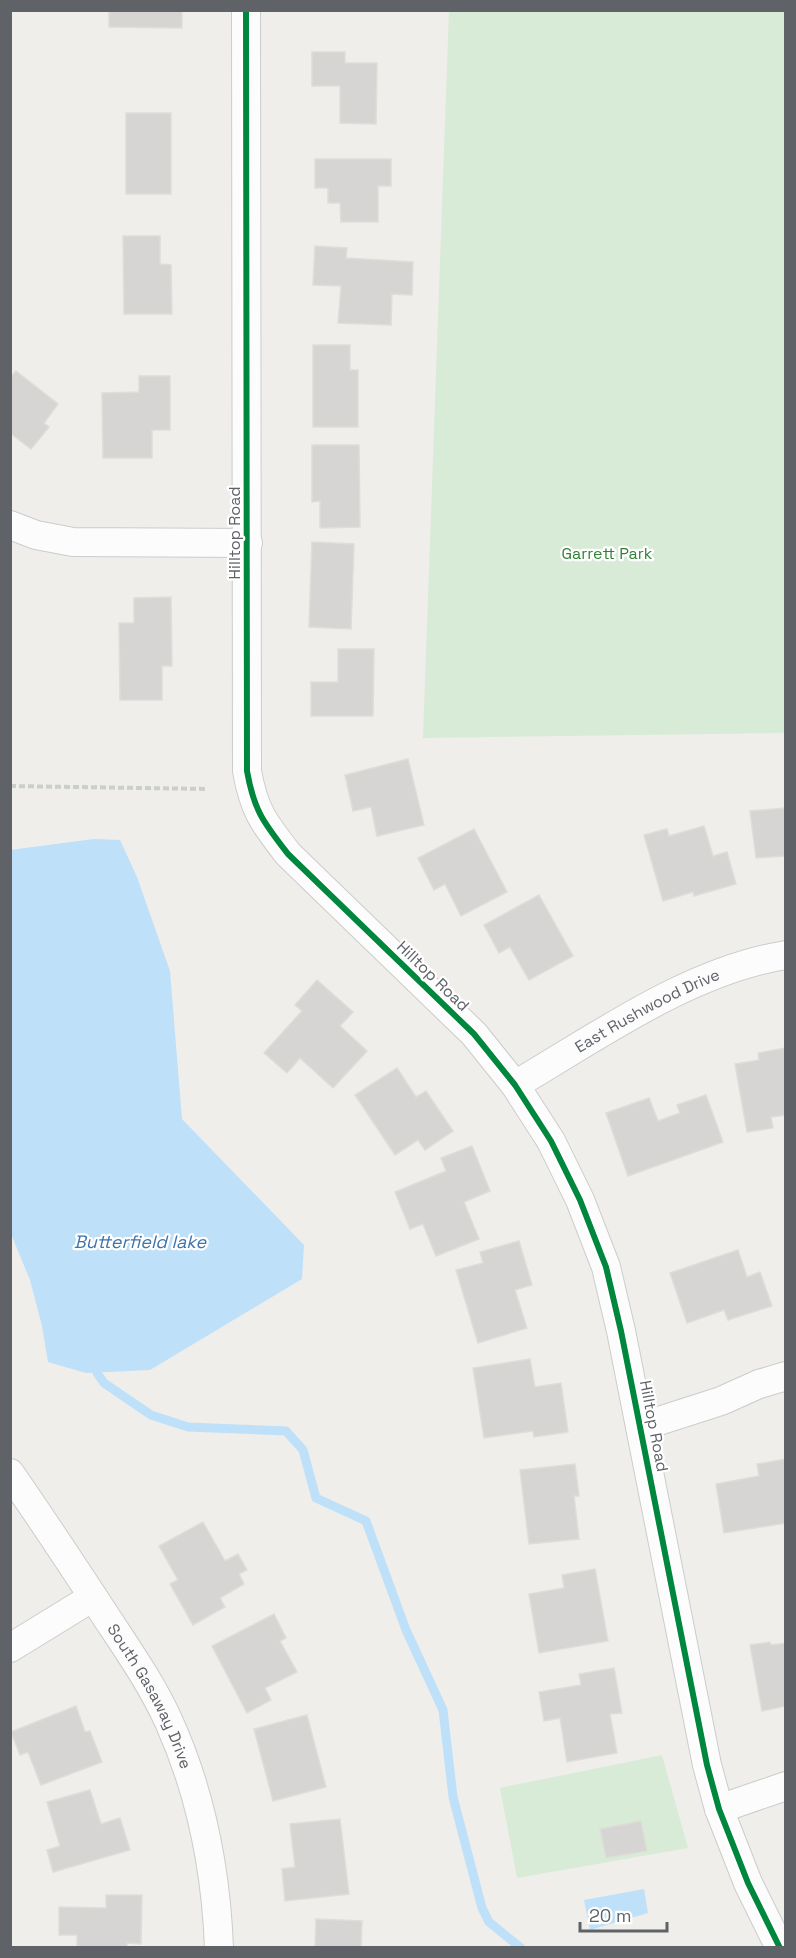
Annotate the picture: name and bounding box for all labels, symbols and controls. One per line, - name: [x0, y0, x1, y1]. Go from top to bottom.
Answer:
- street label: Hilltop Road: [224, 487, 245, 579]
- park label: Garrett Park: [562, 543, 653, 564]
- street label: Hilltop Road: [392, 936, 474, 1016]
- street label: East Rushwood Drive: [571, 964, 723, 1057]
- water label: Butterfield lake: [74, 1230, 207, 1253]
- street label: Hilltop Road: [635, 1378, 673, 1474]
- street label: South Gasaway Drive: [103, 1619, 197, 1771]
- scale bar: [580, 1895, 667, 1933]
- text: 20 m: [589, 1904, 632, 1927]

